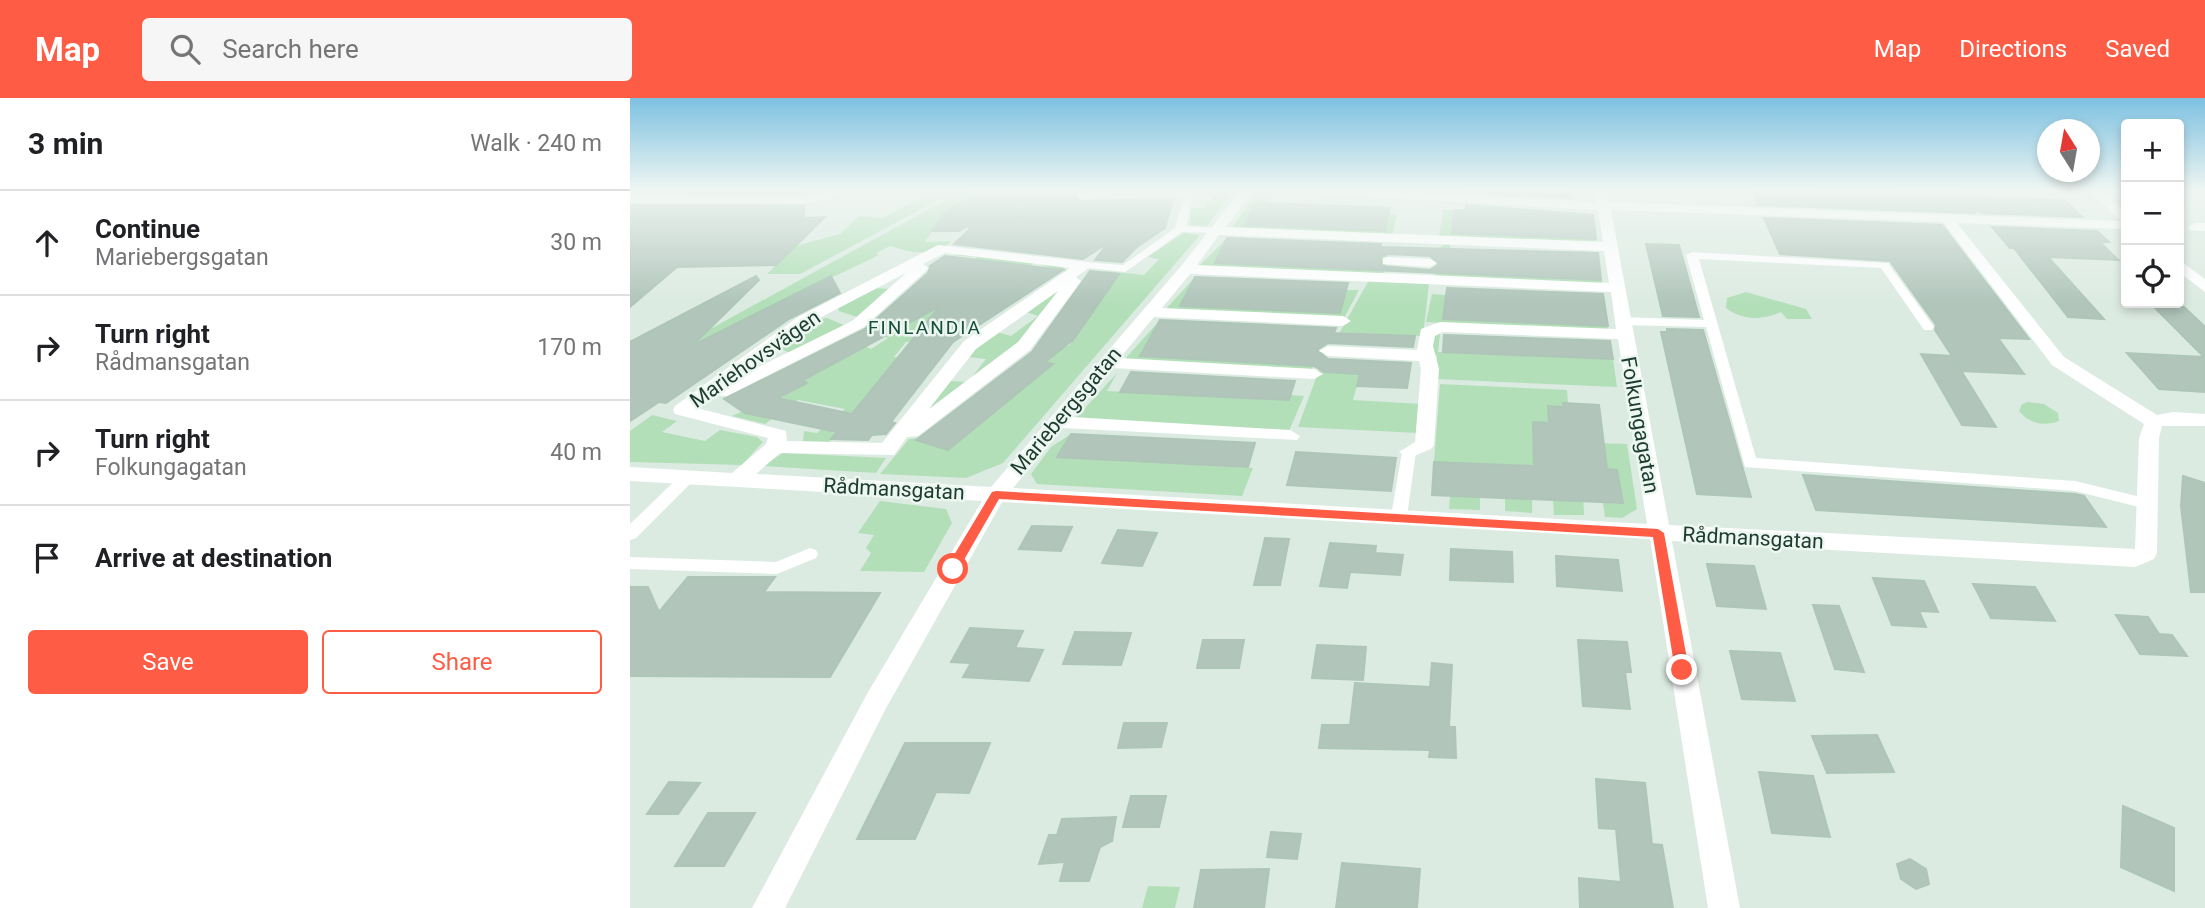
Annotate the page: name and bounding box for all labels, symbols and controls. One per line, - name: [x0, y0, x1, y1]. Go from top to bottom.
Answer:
- search box: [142, 18, 632, 81]
- text: Map: [35, 30, 100, 69]
- icon: search: [166, 30, 204, 68]
- text: Search here: [222, 34, 359, 64]
- text: Map: [1874, 35, 1921, 63]
- text: Directions: [1959, 35, 2067, 63]
- text: Saved: [2105, 35, 2170, 63]
- north arrow: [2037, 119, 2100, 182]
- map controls: [2121, 119, 2184, 308]
- button: +: [2121, 119, 2184, 182]
- text: 3 min: [28, 126, 103, 161]
- text: Walk · 240 m: [470, 130, 602, 157]
- button: −: [2121, 182, 2184, 245]
- text: Continue: [95, 214, 200, 244]
- icon: ahead: [28, 224, 66, 262]
- text: 30 m: [550, 229, 602, 256]
- text: Mariebergsgatan: [95, 244, 269, 271]
- button: locate: [2121, 245, 2184, 308]
- street label: Mariehovsvägen: [685, 305, 825, 413]
- district label: FINLANDIA: [868, 316, 982, 339]
- text: Turn right: [95, 319, 210, 349]
- icon: right: [28, 329, 66, 367]
- text: 170 m: [537, 334, 602, 361]
- street label: Mariebergsgatan: [1006, 342, 1126, 480]
- text: Rådmansgatan: [95, 349, 250, 376]
- street label: Folkungagatan: [1616, 355, 1664, 495]
- text: Turn right: [95, 424, 210, 454]
- icon: right: [28, 434, 66, 472]
- text: 40 m: [550, 439, 602, 466]
- text: Folkungagatan: [95, 454, 247, 481]
- street label: Rådmansgatan: [823, 473, 965, 505]
- street label: Rådmansgatan: [1682, 522, 1824, 554]
- icon: arrive: [28, 539, 66, 577]
- text: Arrive at destination: [95, 543, 332, 573]
- route start: [937, 553, 968, 584]
- button: Save: [28, 630, 308, 694]
- button: Share: [322, 630, 602, 694]
- route end: [1666, 654, 1697, 685]

